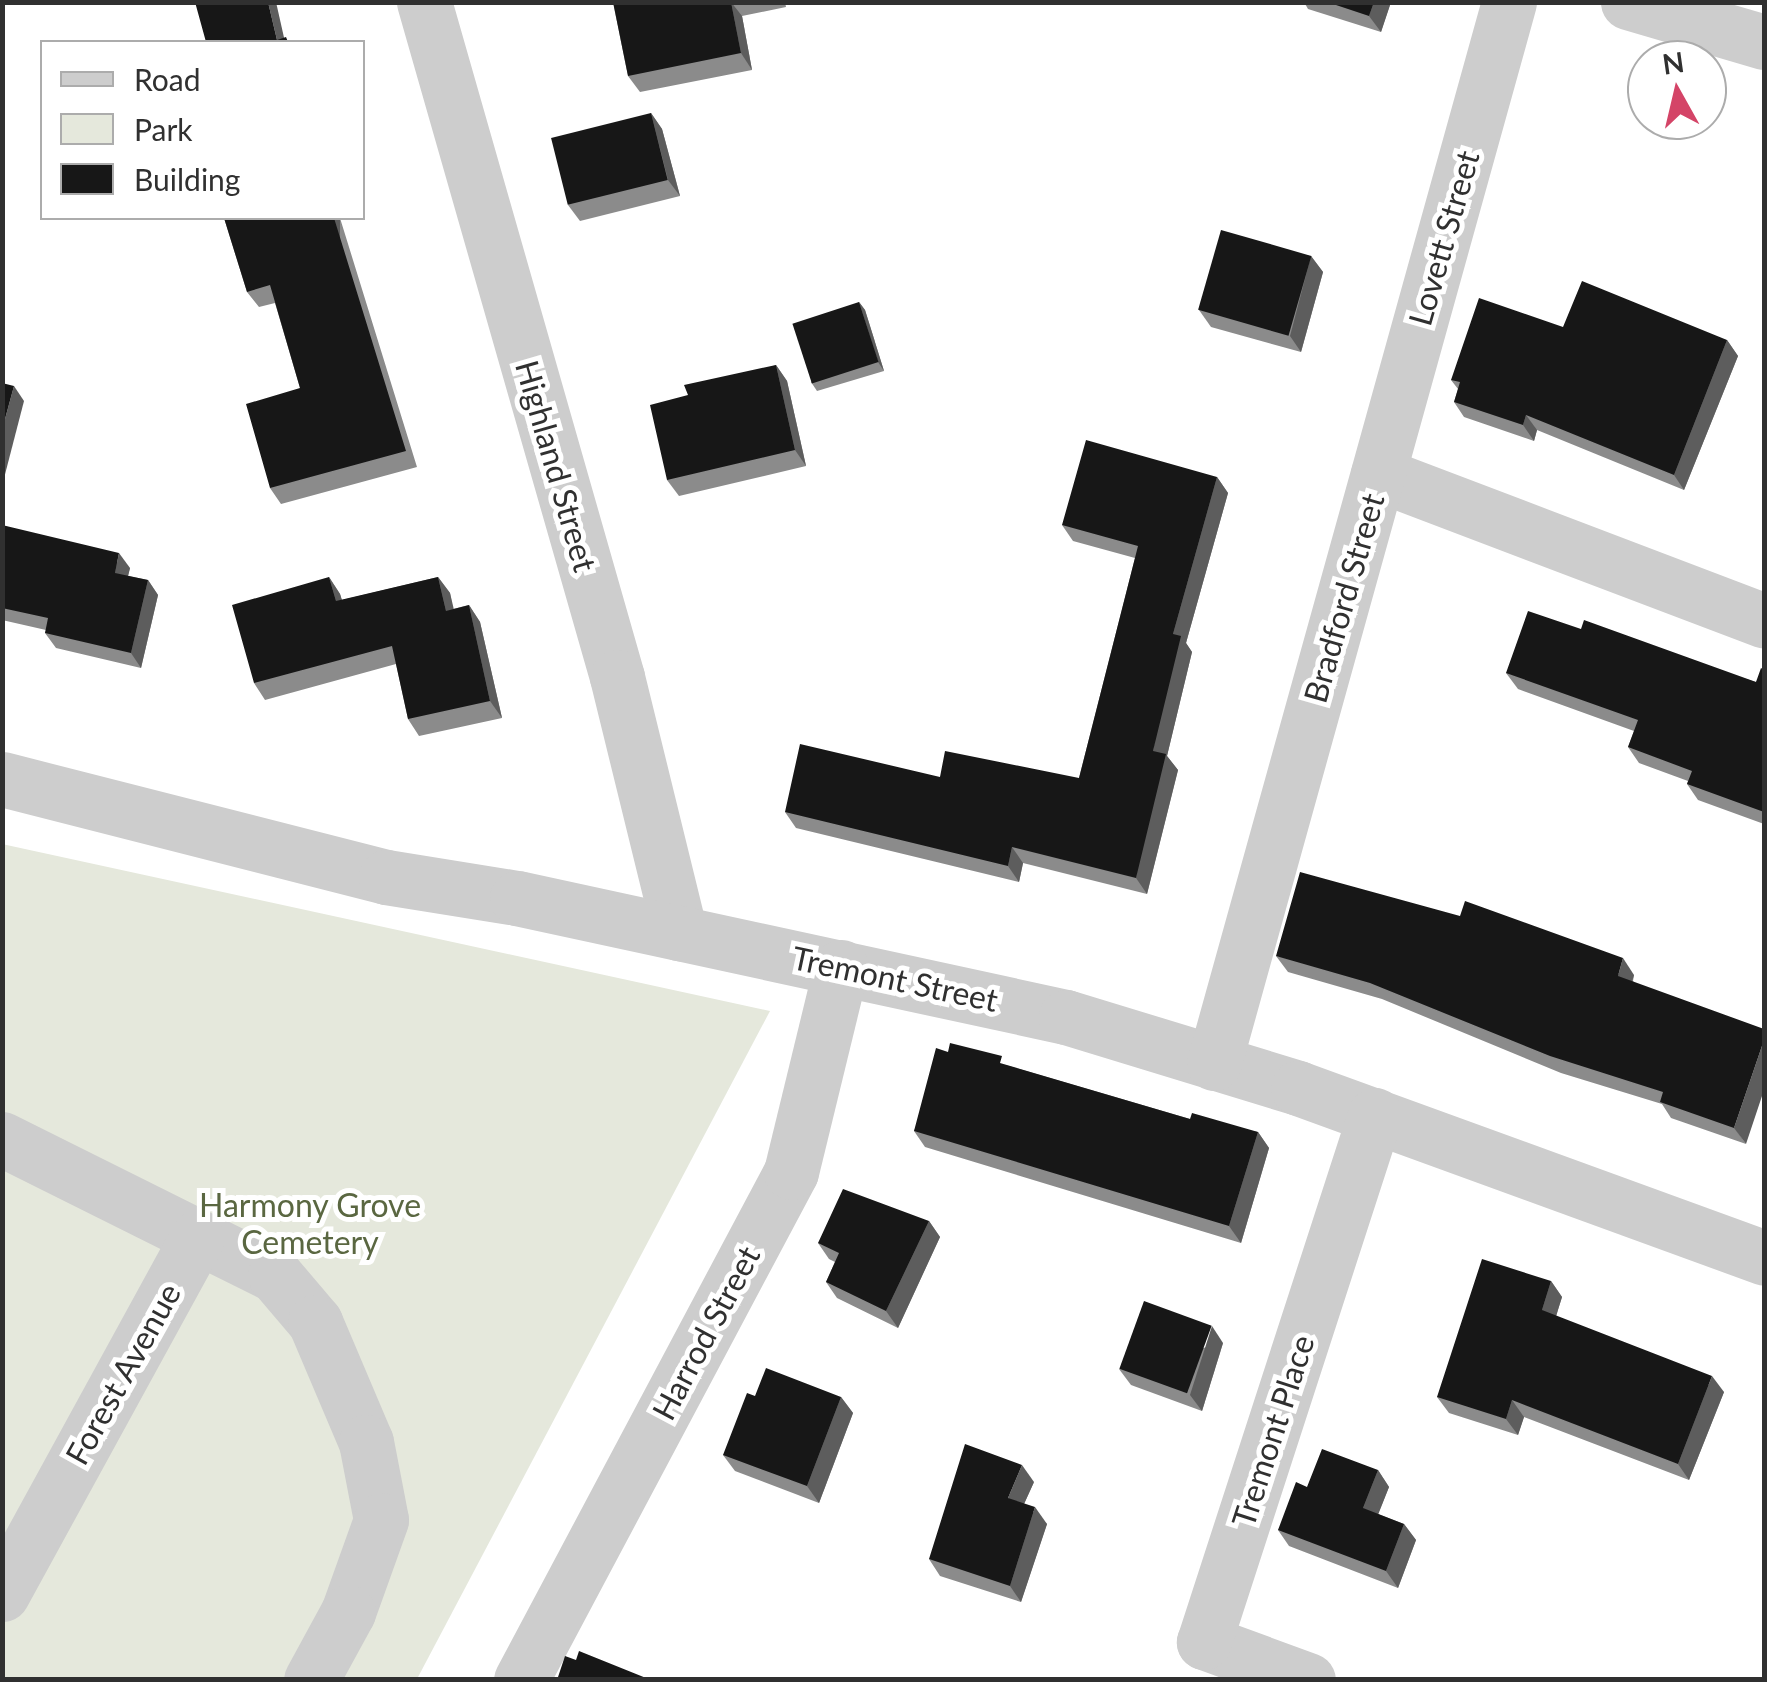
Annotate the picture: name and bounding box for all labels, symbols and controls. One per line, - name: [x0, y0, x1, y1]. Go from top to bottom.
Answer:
- legend: [40, 40, 365, 220]
- north arrow: [1627, 40, 1727, 140]
- text: N: [1660, 44, 1686, 81]
- text: Road: [134, 61, 201, 97]
- text: Park: [134, 111, 193, 147]
- street label: Lovett Street: [1401, 146, 1487, 330]
- text: Building: [134, 161, 240, 197]
- street label: Highland Street: [507, 356, 605, 576]
- street label: Bradford Street: [1296, 489, 1392, 707]
- street label: Tremont Street: [789, 938, 1001, 1020]
- park label: Harmony Grove Cemetery: [199, 1187, 421, 1262]
- street label: Harrod Street: [644, 1240, 768, 1426]
- street label: Forest Avenue: [57, 1276, 189, 1472]
- street label: Tremont Place: [1224, 1330, 1322, 1532]

